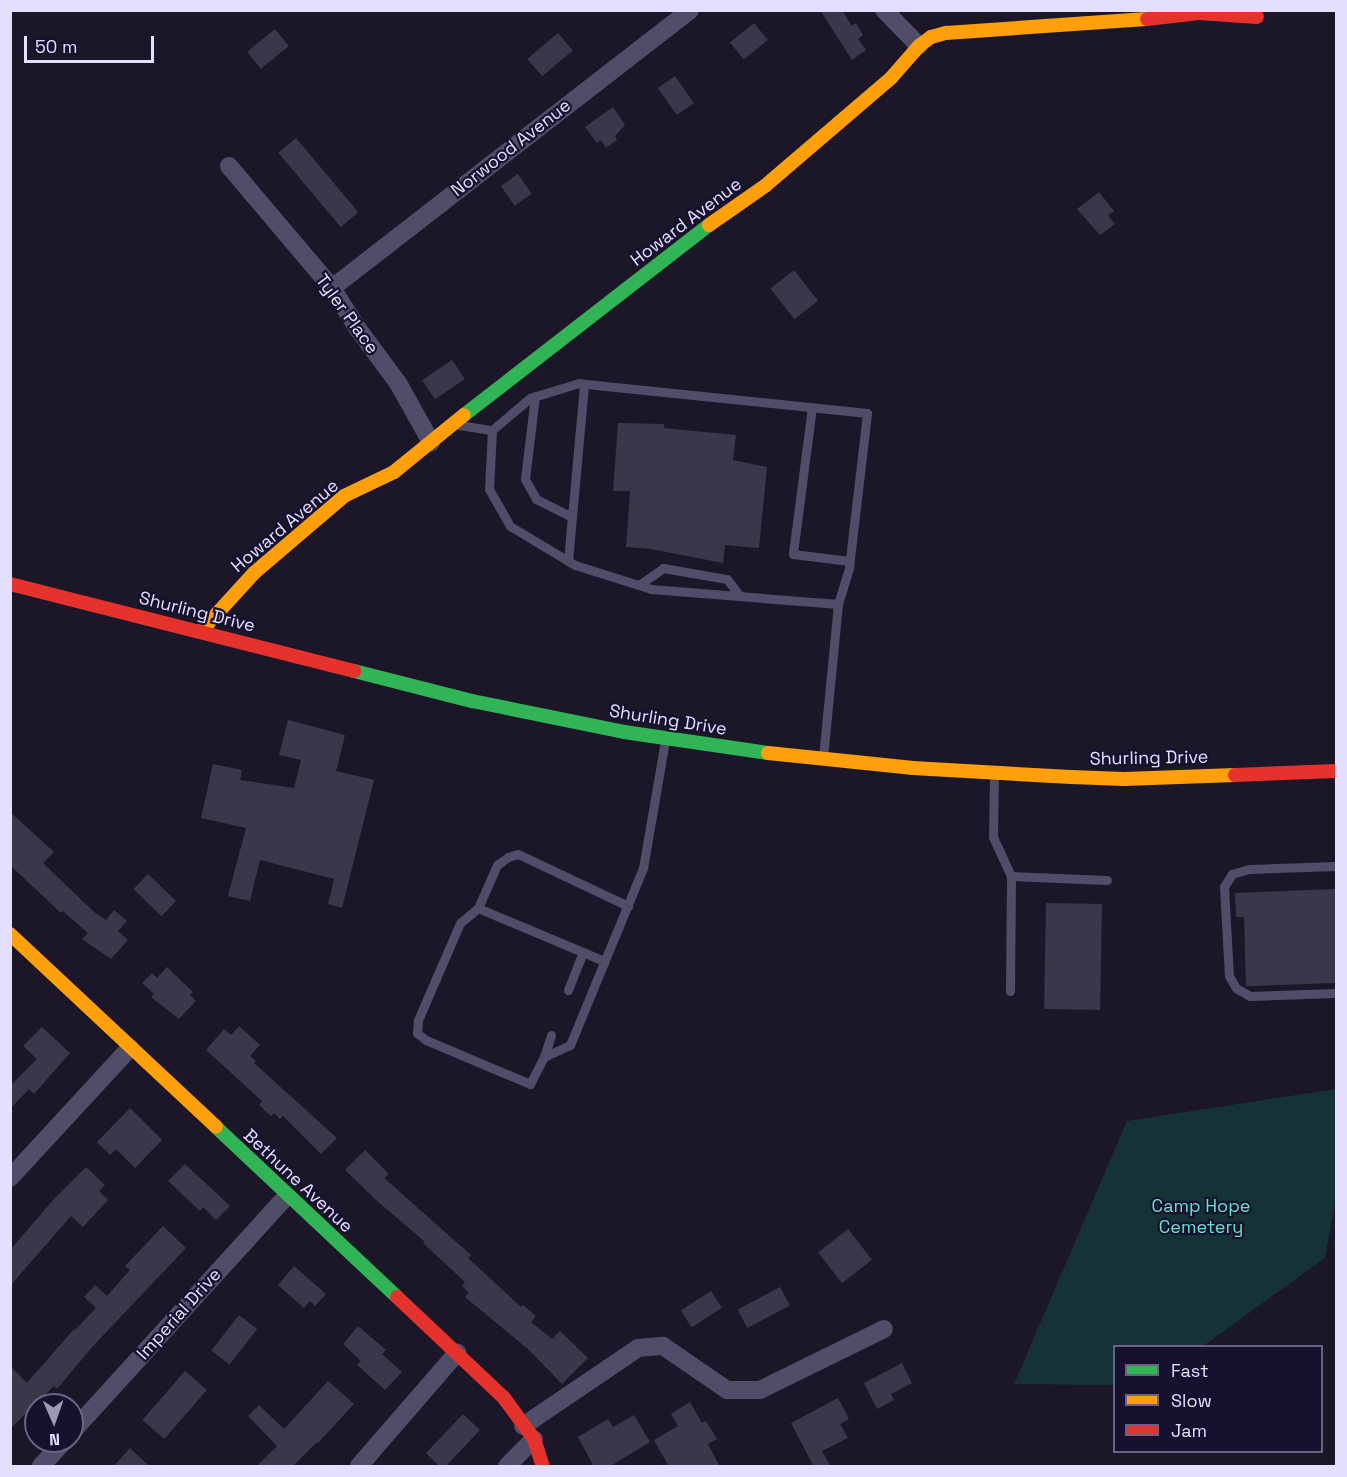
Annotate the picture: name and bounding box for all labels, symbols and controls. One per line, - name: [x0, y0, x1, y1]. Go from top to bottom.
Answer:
- scale bar: [27, 24, 158, 62]
- text: 50 m: [35, 35, 77, 58]
- street label: Norwood Avenue: [447, 95, 575, 201]
- street label: Howard Avenue: [626, 173, 746, 271]
- street label: Tyler Place: [311, 270, 383, 358]
- street label: Howard Avenue: [227, 475, 343, 577]
- street label: Shurling Drive: [137, 587, 257, 637]
- street label: Shurling Drive: [608, 700, 728, 740]
- street label: Shurling Drive: [1089, 746, 1209, 770]
- street label: Bethune Avenue: [239, 1125, 357, 1237]
- park label: Camp Hope Cemetery: [1152, 1196, 1250, 1238]
- street label: Imperial Drive: [132, 1264, 226, 1364]
- legend: [1113, 1345, 1323, 1453]
- text: Fast: [1171, 1359, 1208, 1382]
- text: Slow: [1171, 1389, 1212, 1412]
- north arrow: [24, 1393, 84, 1453]
- text: Jam: [1171, 1419, 1207, 1442]
- text: N: [49, 1429, 60, 1450]

